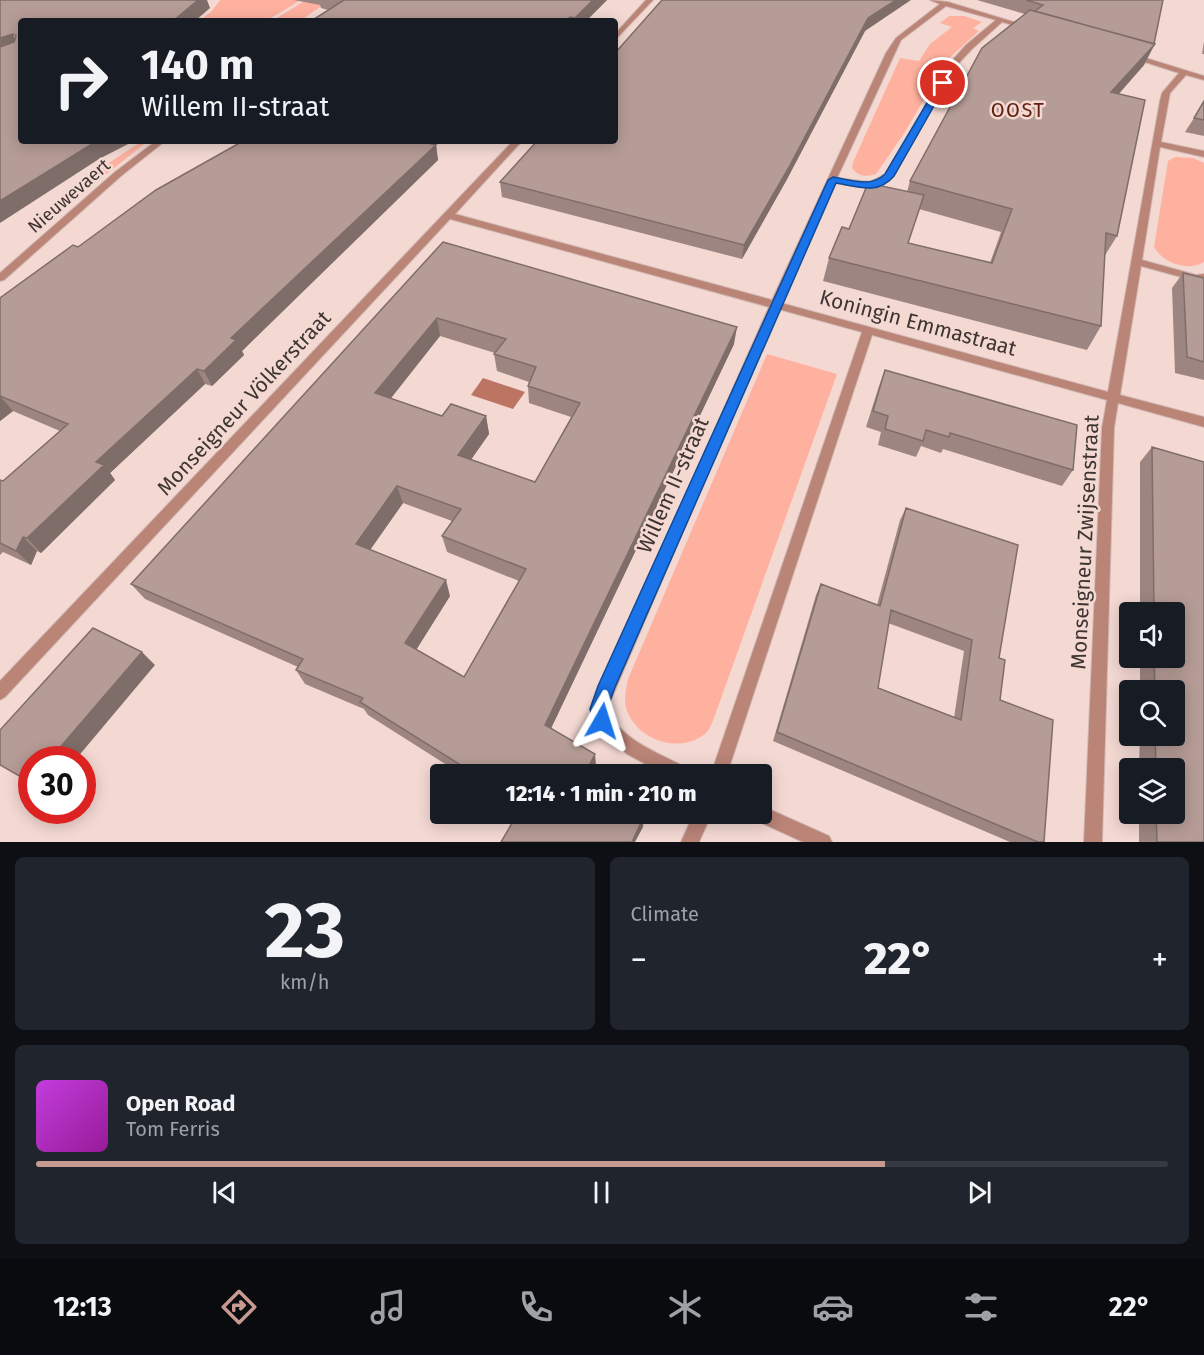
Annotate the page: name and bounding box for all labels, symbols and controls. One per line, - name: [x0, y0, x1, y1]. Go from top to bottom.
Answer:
- text: 140 m: [141, 40, 254, 90]
- icon: right: [42, 42, 120, 120]
- pin: [917, 57, 968, 108]
- icon: arrive: [926, 66, 959, 99]
- text: Willem II-straat: [141, 91, 329, 123]
- district label: OOST: [991, 98, 1045, 122]
- street label: Nieuwevaert: [23, 154, 115, 238]
- street label: Koningin Emmastraat: [817, 284, 1020, 362]
- street label: Monseigneur Völkerstraat: [152, 305, 337, 501]
- street label: Willem II-straat: [631, 412, 715, 557]
- street label: Monseigneur Zwijsenstraat: [1065, 414, 1105, 670]
- map controls: [1119, 602, 1185, 824]
- button: sound: [1119, 602, 1185, 668]
- button: search: [1119, 680, 1185, 746]
- position arrow: [570, 689, 634, 753]
- speed limit sign: 30: [18, 746, 96, 824]
- button: layers: [1119, 758, 1185, 824]
- text: 12:14 · 1 min · 210 m: [506, 780, 696, 807]
- text: 23: [265, 884, 345, 978]
- text: Climate: [631, 902, 699, 926]
- text: 22°: [864, 932, 935, 986]
- text: −: [631, 940, 647, 980]
- text: +: [1152, 940, 1168, 980]
- text: km/h: [280, 970, 330, 994]
- text: Open Road: [126, 1090, 236, 1117]
- text: Tom Ferris: [126, 1117, 220, 1141]
- icon: previous: [208, 1176, 241, 1209]
- icon: pause: [585, 1176, 618, 1209]
- icon: next: [963, 1176, 996, 1209]
- icon: directions: [218, 1286, 260, 1328]
- icon: music: [367, 1286, 409, 1328]
- icon: phone: [515, 1286, 557, 1328]
- icon: climate: [664, 1286, 706, 1328]
- icon: car: [812, 1286, 854, 1328]
- icon: filters: [960, 1286, 1002, 1328]
- text: 12:13: [53, 1291, 112, 1323]
- text: 22°: [1109, 1291, 1151, 1323]

